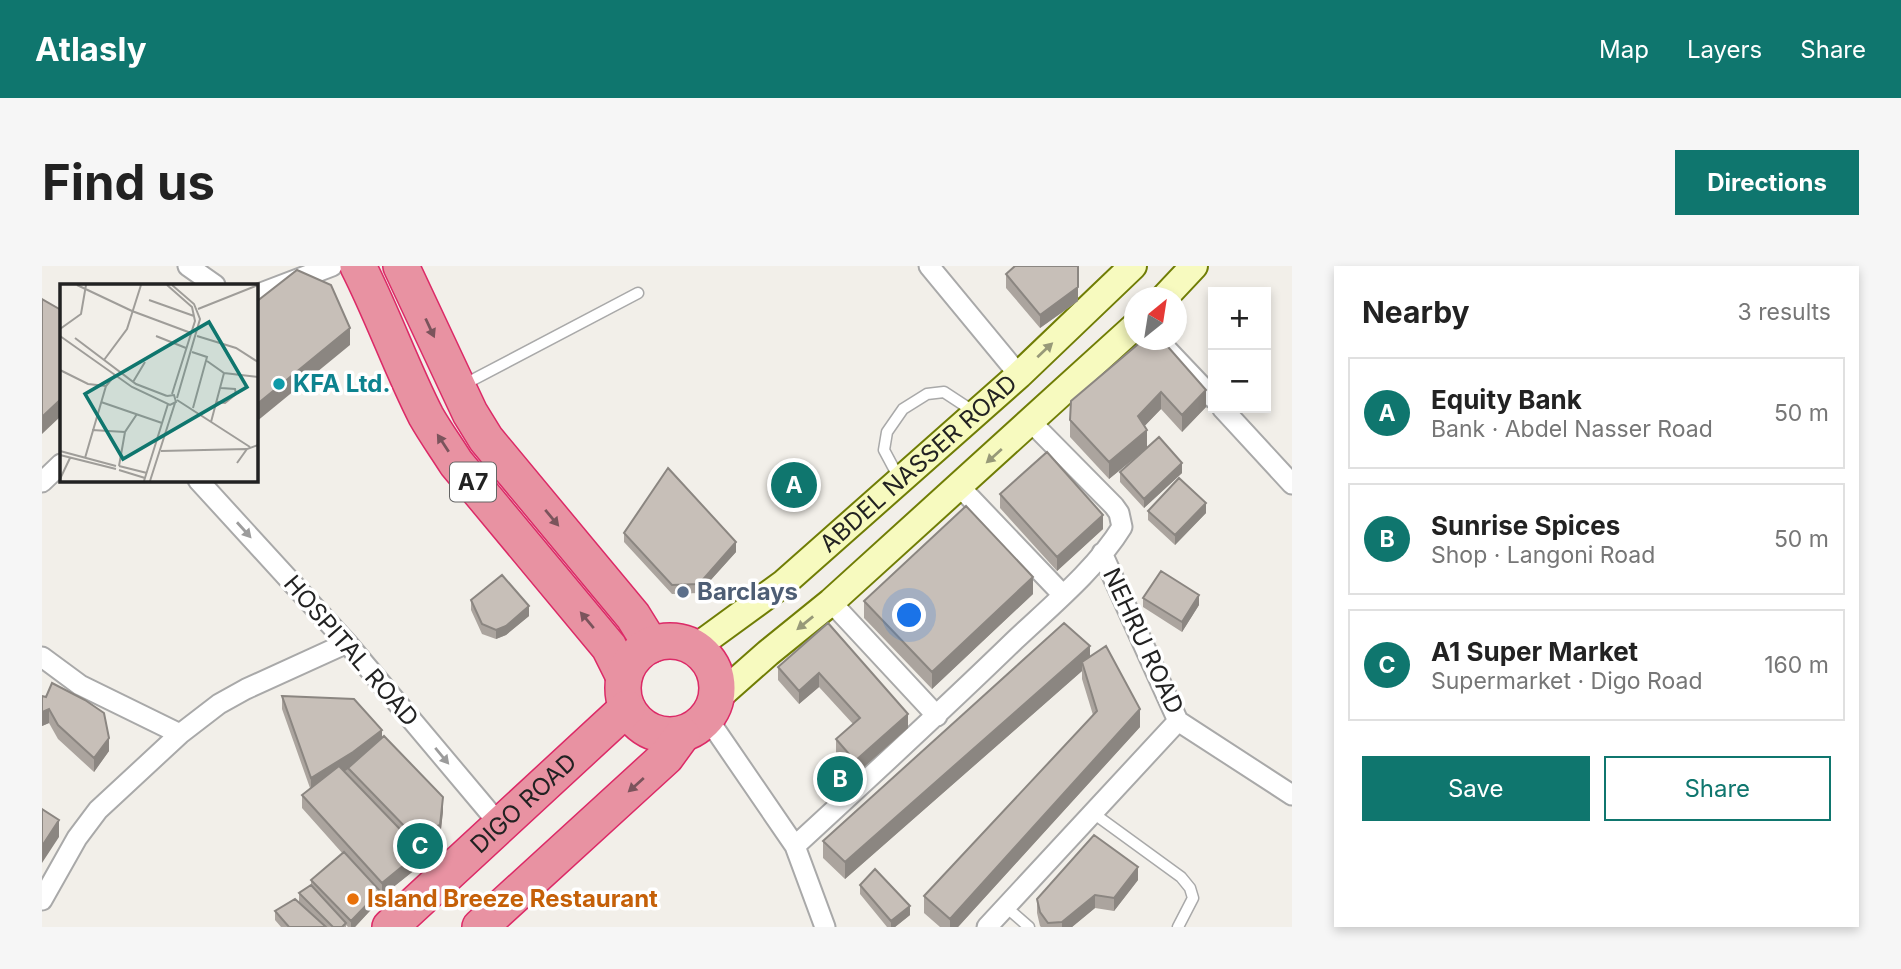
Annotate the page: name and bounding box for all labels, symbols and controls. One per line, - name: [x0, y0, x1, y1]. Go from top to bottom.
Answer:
- text: Atlasly: [35, 29, 147, 69]
- text: Map: [1599, 35, 1649, 64]
- text: Layers: [1687, 35, 1762, 64]
- text: Share: [1800, 35, 1866, 64]
- button: Directions: [1675, 150, 1859, 215]
- text: Find us: [42, 153, 215, 212]
- inset map: [60, 284, 257, 481]
- north arrow: [1124, 287, 1187, 350]
- map controls: [1208, 287, 1271, 413]
- button: +: [1208, 287, 1271, 350]
- text: Nearby: [1362, 294, 1470, 330]
- text: 3 results: [1738, 298, 1831, 326]
- one-way arrow: [424, 318, 436, 338]
- one-way arrow: [1037, 342, 1054, 358]
- button: −: [1208, 350, 1271, 413]
- place label: KFA Ltd.: [293, 369, 391, 398]
- street label: ABDEL NASSER ROAD: [814, 369, 1023, 558]
- marker: KFA Ltd.: [271, 376, 287, 392]
- text: Equity Bank: [1431, 384, 1582, 415]
- text: A: [1378, 399, 1396, 427]
- text: 50 m: [1774, 399, 1829, 427]
- text: Bank · Abdel Nasser Road: [1431, 415, 1713, 443]
- one-way arrow: [437, 434, 450, 453]
- one-way arrow: [985, 448, 1003, 464]
- pin: A: [771, 459, 817, 511]
- road number: A7: [450, 462, 496, 502]
- one-way arrow: [544, 509, 559, 527]
- text: Sunrise Spices: [1431, 510, 1620, 541]
- one-way arrow: [235, 521, 251, 538]
- text: B: [1379, 525, 1395, 553]
- text: 50 m: [1774, 525, 1829, 553]
- text: Shop · Langoni Road: [1431, 541, 1655, 569]
- street label: NEHRU ROAD: [1097, 563, 1190, 718]
- street label: HOSPITAL ROAD: [278, 569, 425, 732]
- place label: Barclays: [697, 577, 798, 606]
- marker: Barclays: [675, 584, 691, 600]
- your location: [892, 598, 926, 632]
- one-way arrow: [580, 611, 595, 628]
- one-way arrow: [797, 615, 814, 630]
- text: A1 Super Market: [1431, 636, 1638, 667]
- text: C: [1378, 651, 1396, 679]
- text: 160 m: [1764, 651, 1829, 679]
- text: Supermarket · Digo Road: [1431, 667, 1703, 695]
- one-way arrow: [434, 747, 450, 765]
- street label: DIGO ROAD: [464, 747, 582, 859]
- pin: B: [817, 753, 863, 805]
- button: Save: [1362, 756, 1590, 821]
- button: Share: [1604, 756, 1831, 821]
- one-way arrow: [628, 776, 645, 792]
- pin: C: [397, 820, 443, 872]
- place label: Island Breeze Restaurant: [367, 884, 658, 913]
- marker: Island Breeze Restaurant: [345, 891, 361, 907]

